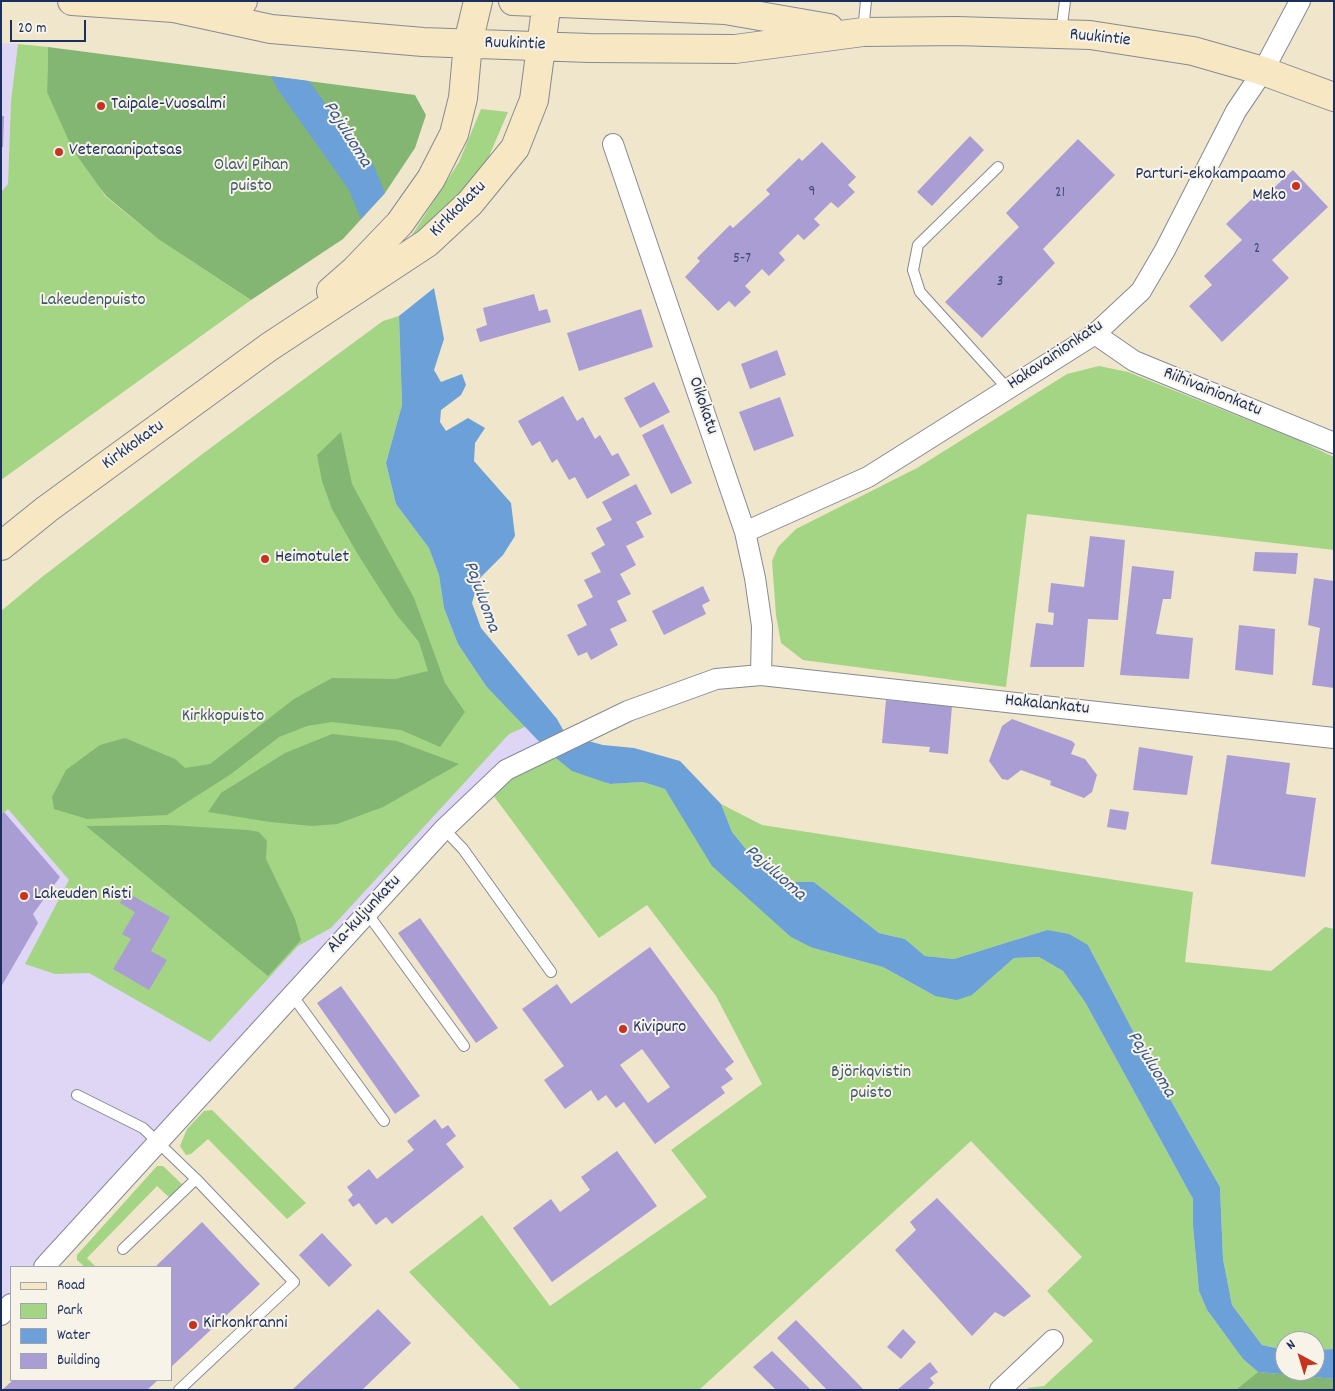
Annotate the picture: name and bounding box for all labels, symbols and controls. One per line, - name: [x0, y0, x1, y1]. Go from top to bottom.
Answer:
- scale bar: [12, 10, 89, 42]
- text: 20 m: [18, 18, 46, 40]
- street label: Ruukintie: [1068, 25, 1132, 53]
- street label: Ruukintie: [484, 33, 546, 57]
- place label: Taipale-Vuosalmi: [111, 95, 225, 117]
- water label: Pajuluoma: [317, 98, 375, 172]
- marker: Taipale-Vuosalmi: [95, 100, 107, 112]
- place label: Veteraanipatsas: [69, 141, 182, 163]
- marker: Veteraanipatsas: [53, 146, 65, 158]
- park label: Olavi Pihan puisto: [214, 156, 288, 198]
- place label: Parturi-ekokampaamo Meko: [1135, 165, 1286, 208]
- street label: Kirkkokatu: [426, 177, 492, 243]
- marker: Parturi-ekokampaamo Meko: [1290, 180, 1302, 192]
- house number: 9: [809, 184, 815, 202]
- house number: 21: [1055, 185, 1065, 203]
- house number: 2: [1254, 241, 1260, 259]
- house number: 5-7: [733, 251, 751, 269]
- house number: 3: [997, 274, 1003, 292]
- park label: Lakeudenpuisto: [40, 291, 146, 313]
- street label: Hakavainionkatu: [1004, 316, 1108, 396]
- street label: Riihivainionkatu: [1160, 363, 1264, 423]
- street label: Oikokatu: [682, 374, 722, 438]
- street label: Kirkkokatu: [99, 416, 169, 476]
- place label: Heimotulet: [275, 548, 349, 570]
- marker: Heimotulet: [259, 553, 271, 565]
- water label: Pajuluoma: [457, 558, 503, 636]
- street label: Hakalankatu: [1004, 691, 1090, 721]
- park label: Kirkkopuisto: [182, 707, 264, 729]
- water label: Pajuluoma: [739, 841, 809, 907]
- street label: Ala-kuljunkatu: [323, 871, 407, 959]
- place label: Lakeuden Risti: [34, 885, 131, 907]
- marker: Lakeuden Risti: [18, 890, 30, 902]
- place label: Kivipuro: [633, 1018, 686, 1040]
- marker: Kivipuro: [617, 1023, 629, 1035]
- water label: Pajuluoma: [1121, 1028, 1179, 1102]
- park label: Björkqvistin puisto: [831, 1063, 911, 1106]
- legend: [10, 1266, 172, 1381]
- text: Road: [57, 1275, 85, 1297]
- text: Park: [57, 1300, 83, 1322]
- place label: Kirkonkranni: [203, 1314, 287, 1336]
- marker: Kirkonkranni: [187, 1319, 199, 1331]
- text: Water: [57, 1325, 90, 1347]
- north arrow: [1275, 1331, 1325, 1381]
- text: N: [1282, 1335, 1300, 1355]
- text: Building: [57, 1350, 100, 1372]

